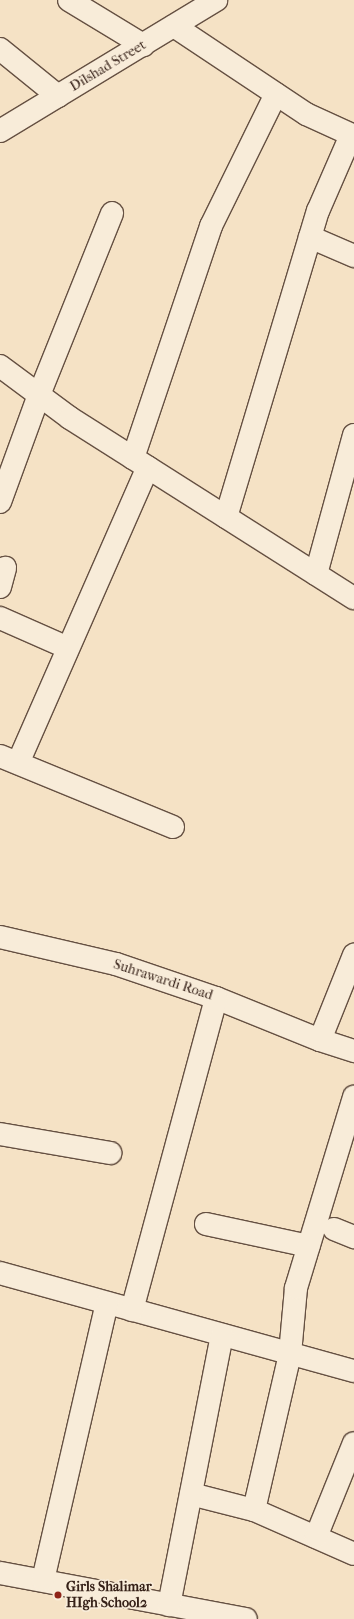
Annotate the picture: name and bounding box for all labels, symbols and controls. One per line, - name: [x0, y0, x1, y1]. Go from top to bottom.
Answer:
- street label: Dilshad Street: [67, 37, 149, 95]
- street label: Suhrawardi Road: [111, 956, 215, 1004]
- place label: Girls Shalimar HIgh School2: [66, 1579, 152, 1612]
- marker: Girls Shalimar HIgh School2: [53, 1590, 63, 1600]

